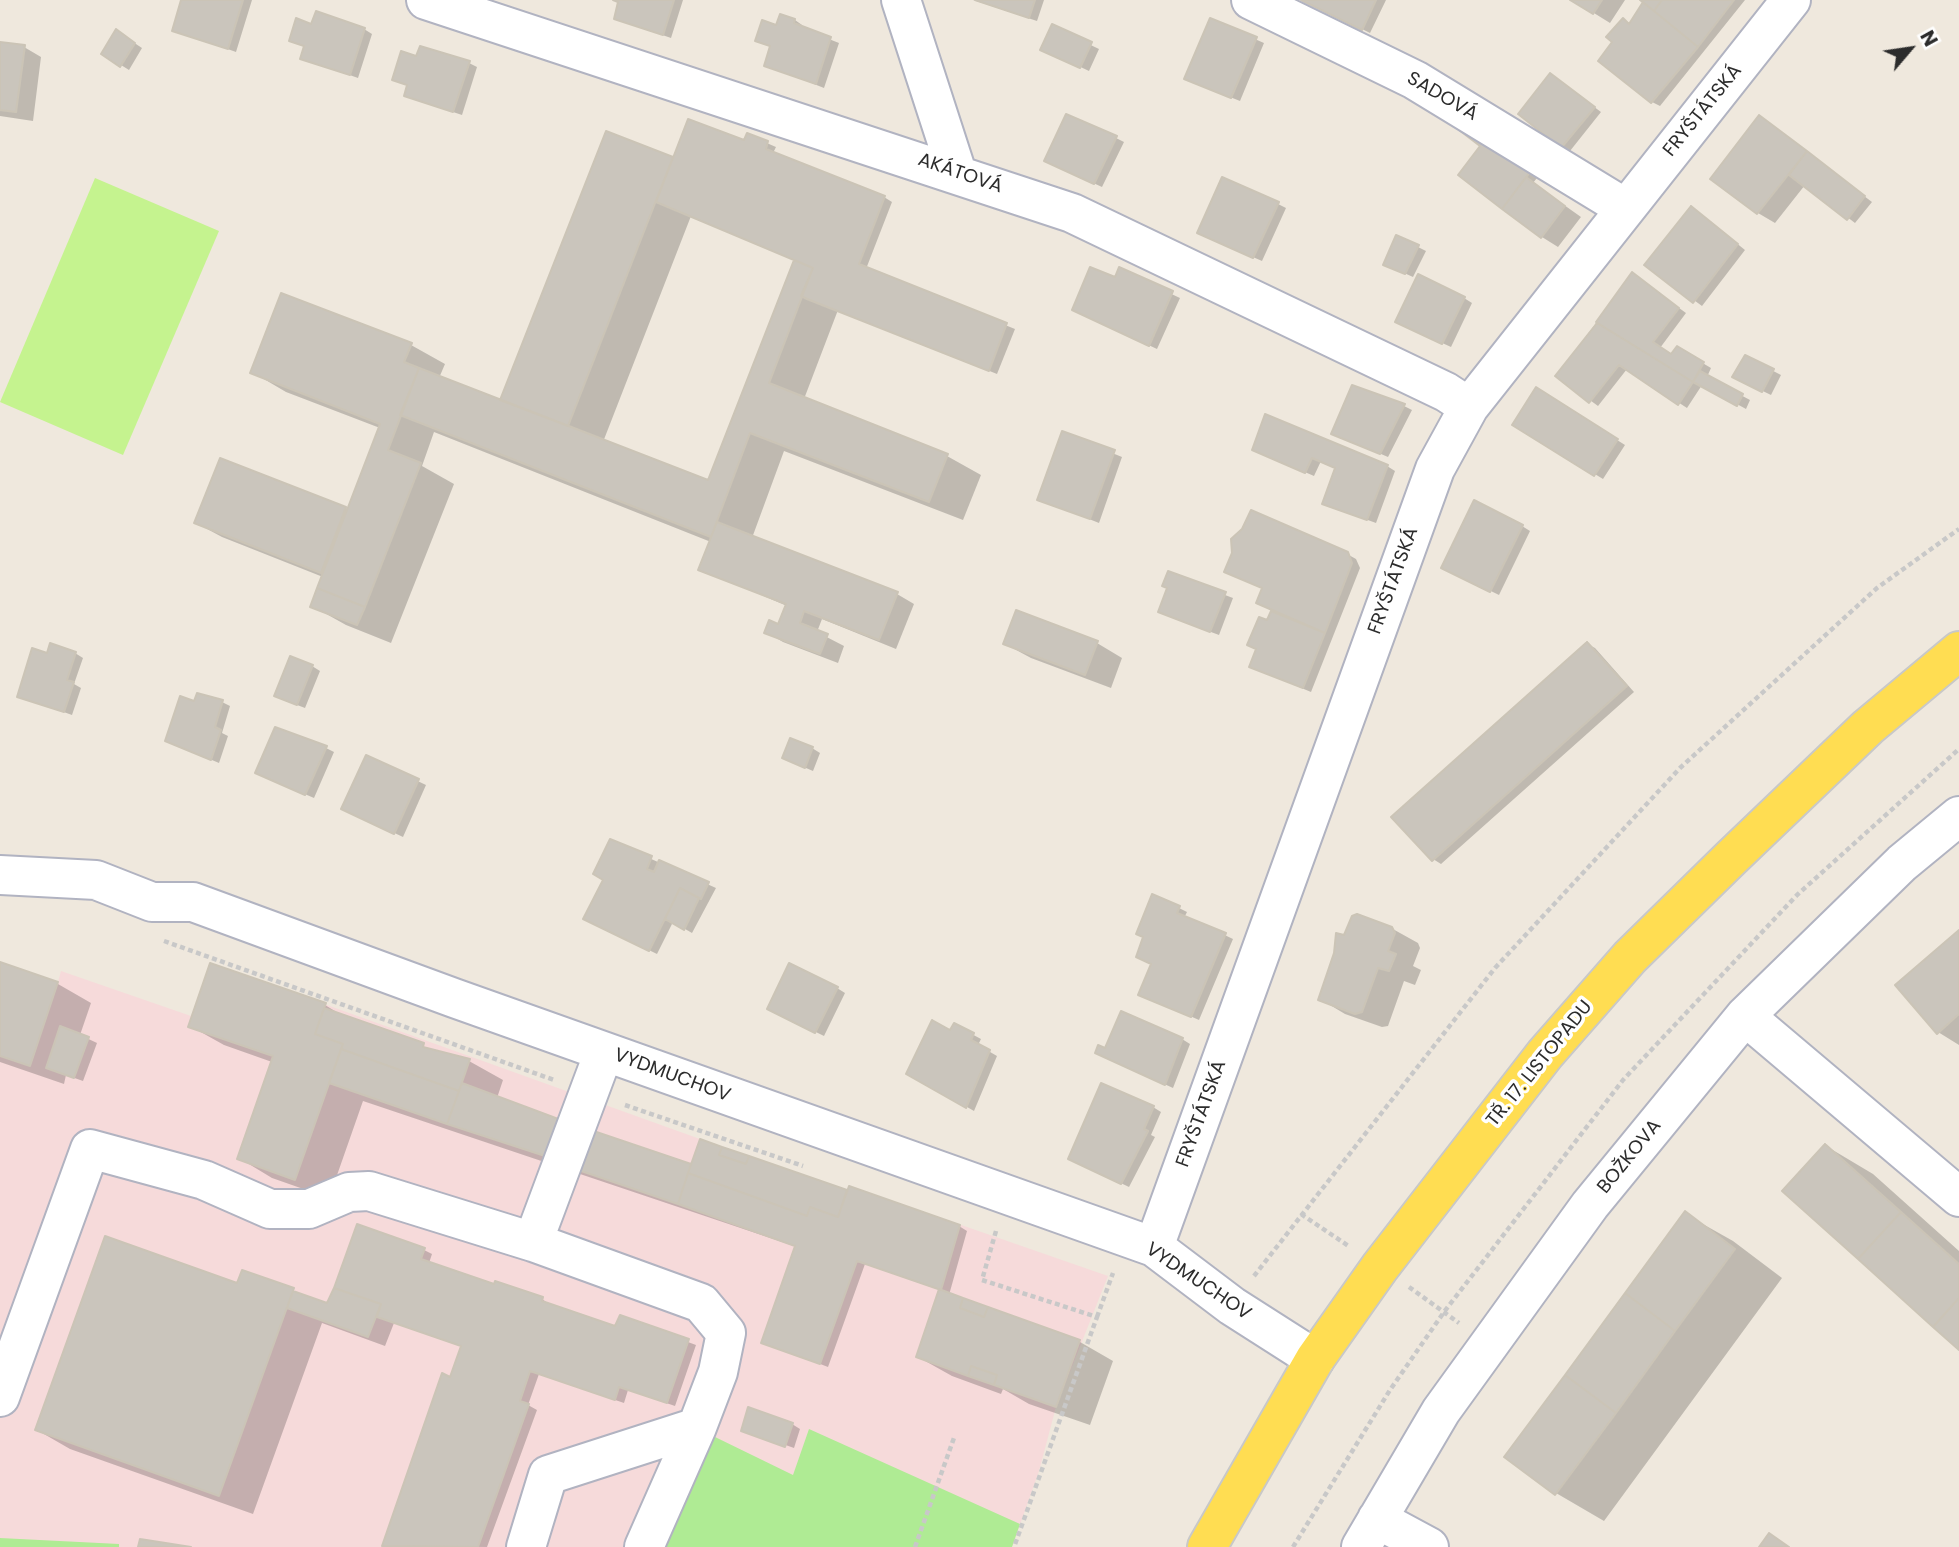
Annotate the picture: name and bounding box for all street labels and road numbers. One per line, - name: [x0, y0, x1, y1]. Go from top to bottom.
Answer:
- street label: FRYŠTÁTSKÁ: [1659, 60, 1747, 162]
- street label: SADOVÁ: [1403, 68, 1481, 126]
- street label: AKÁTOVÁ: [915, 149, 1005, 199]
- street label: FRYŠTÁTSKÁ: [1364, 524, 1424, 638]
- street label: TŘ. 17. LISTOPADU: [1482, 996, 1598, 1132]
- street label: VYDMUCHOV: [611, 1044, 733, 1108]
- street label: FRYŠTÁTSKÁ: [1172, 1057, 1232, 1171]
- street label: BOŽKOVA: [1593, 1115, 1667, 1199]
- street label: VYDMUCHOV: [1141, 1238, 1255, 1326]

